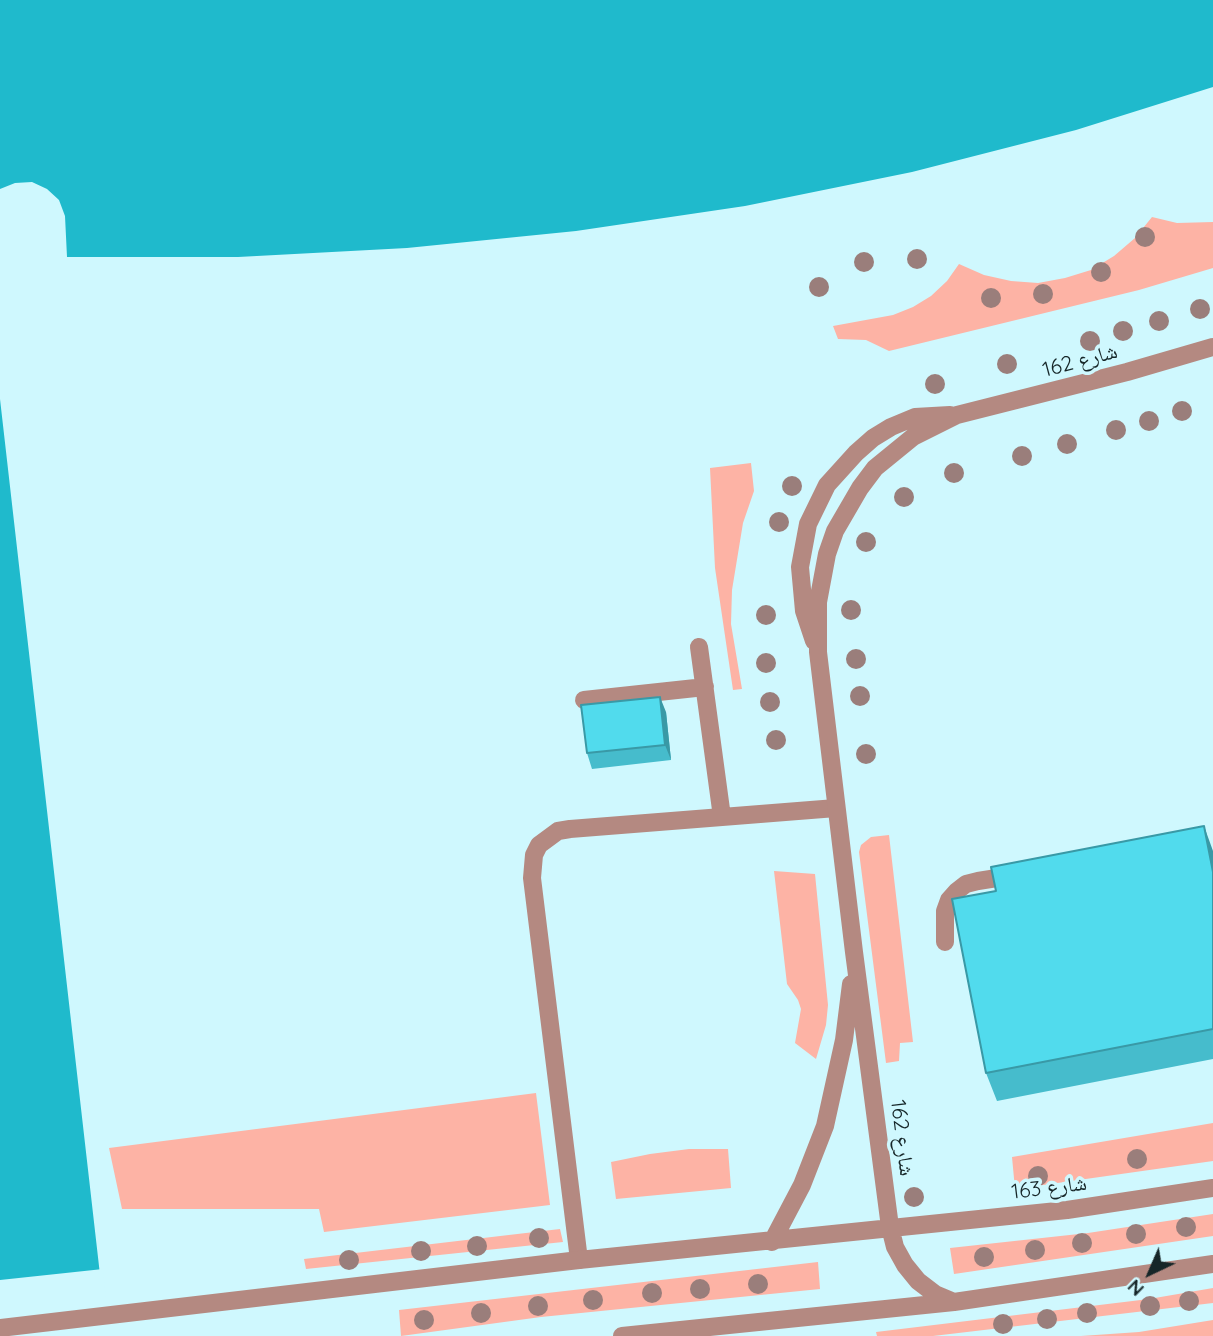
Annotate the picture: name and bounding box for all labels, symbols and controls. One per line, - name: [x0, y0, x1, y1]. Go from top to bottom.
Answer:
- street label: شارع 162: [1040, 339, 1120, 383]
- street label: شارع 162: [885, 1099, 919, 1177]
- street label: شارع 163: [1010, 1171, 1088, 1205]
- north arrow: [1115, 1238, 1185, 1308]
- text: N: [1122, 1275, 1149, 1302]

